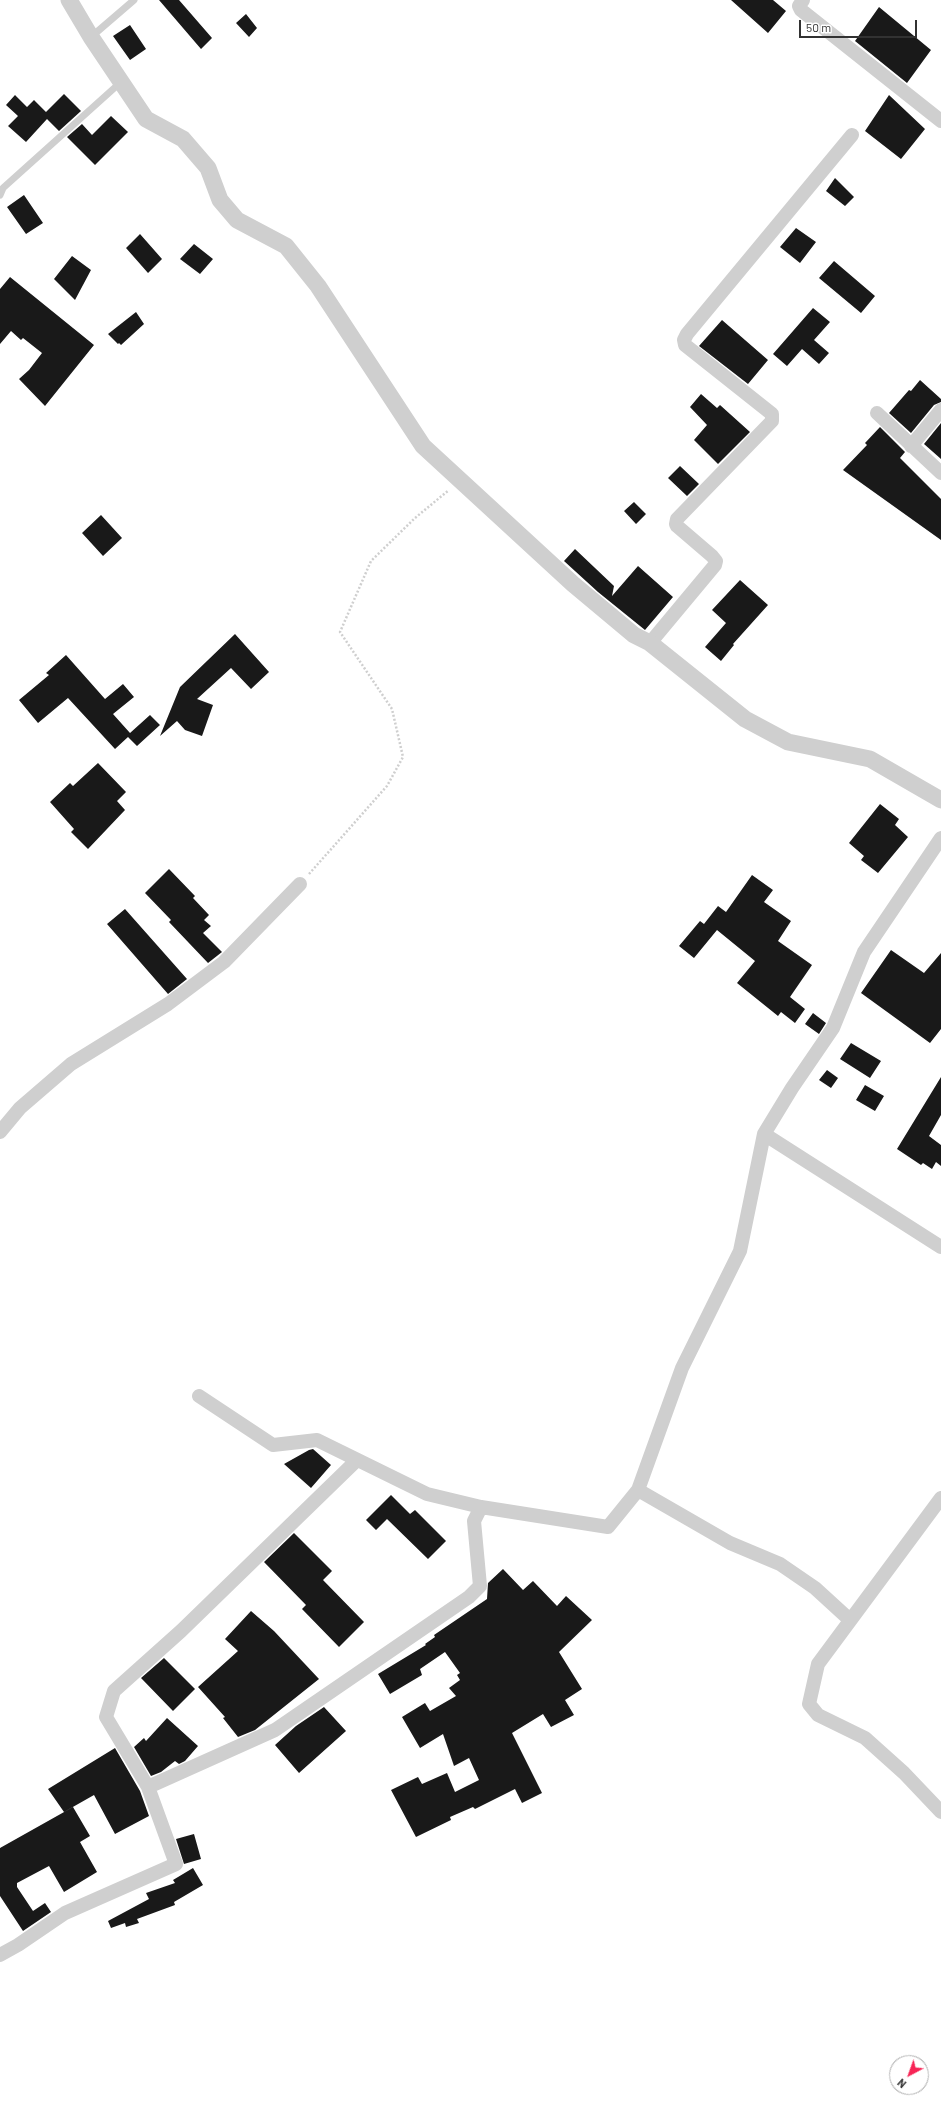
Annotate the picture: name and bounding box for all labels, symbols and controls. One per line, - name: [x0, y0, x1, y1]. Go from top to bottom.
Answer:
- scale bar: [801, 12, 919, 38]
- text: 50 m: [806, 20, 831, 34]
- north arrow: [889, 2055, 929, 2095]
- text: N: [894, 2076, 908, 2091]

